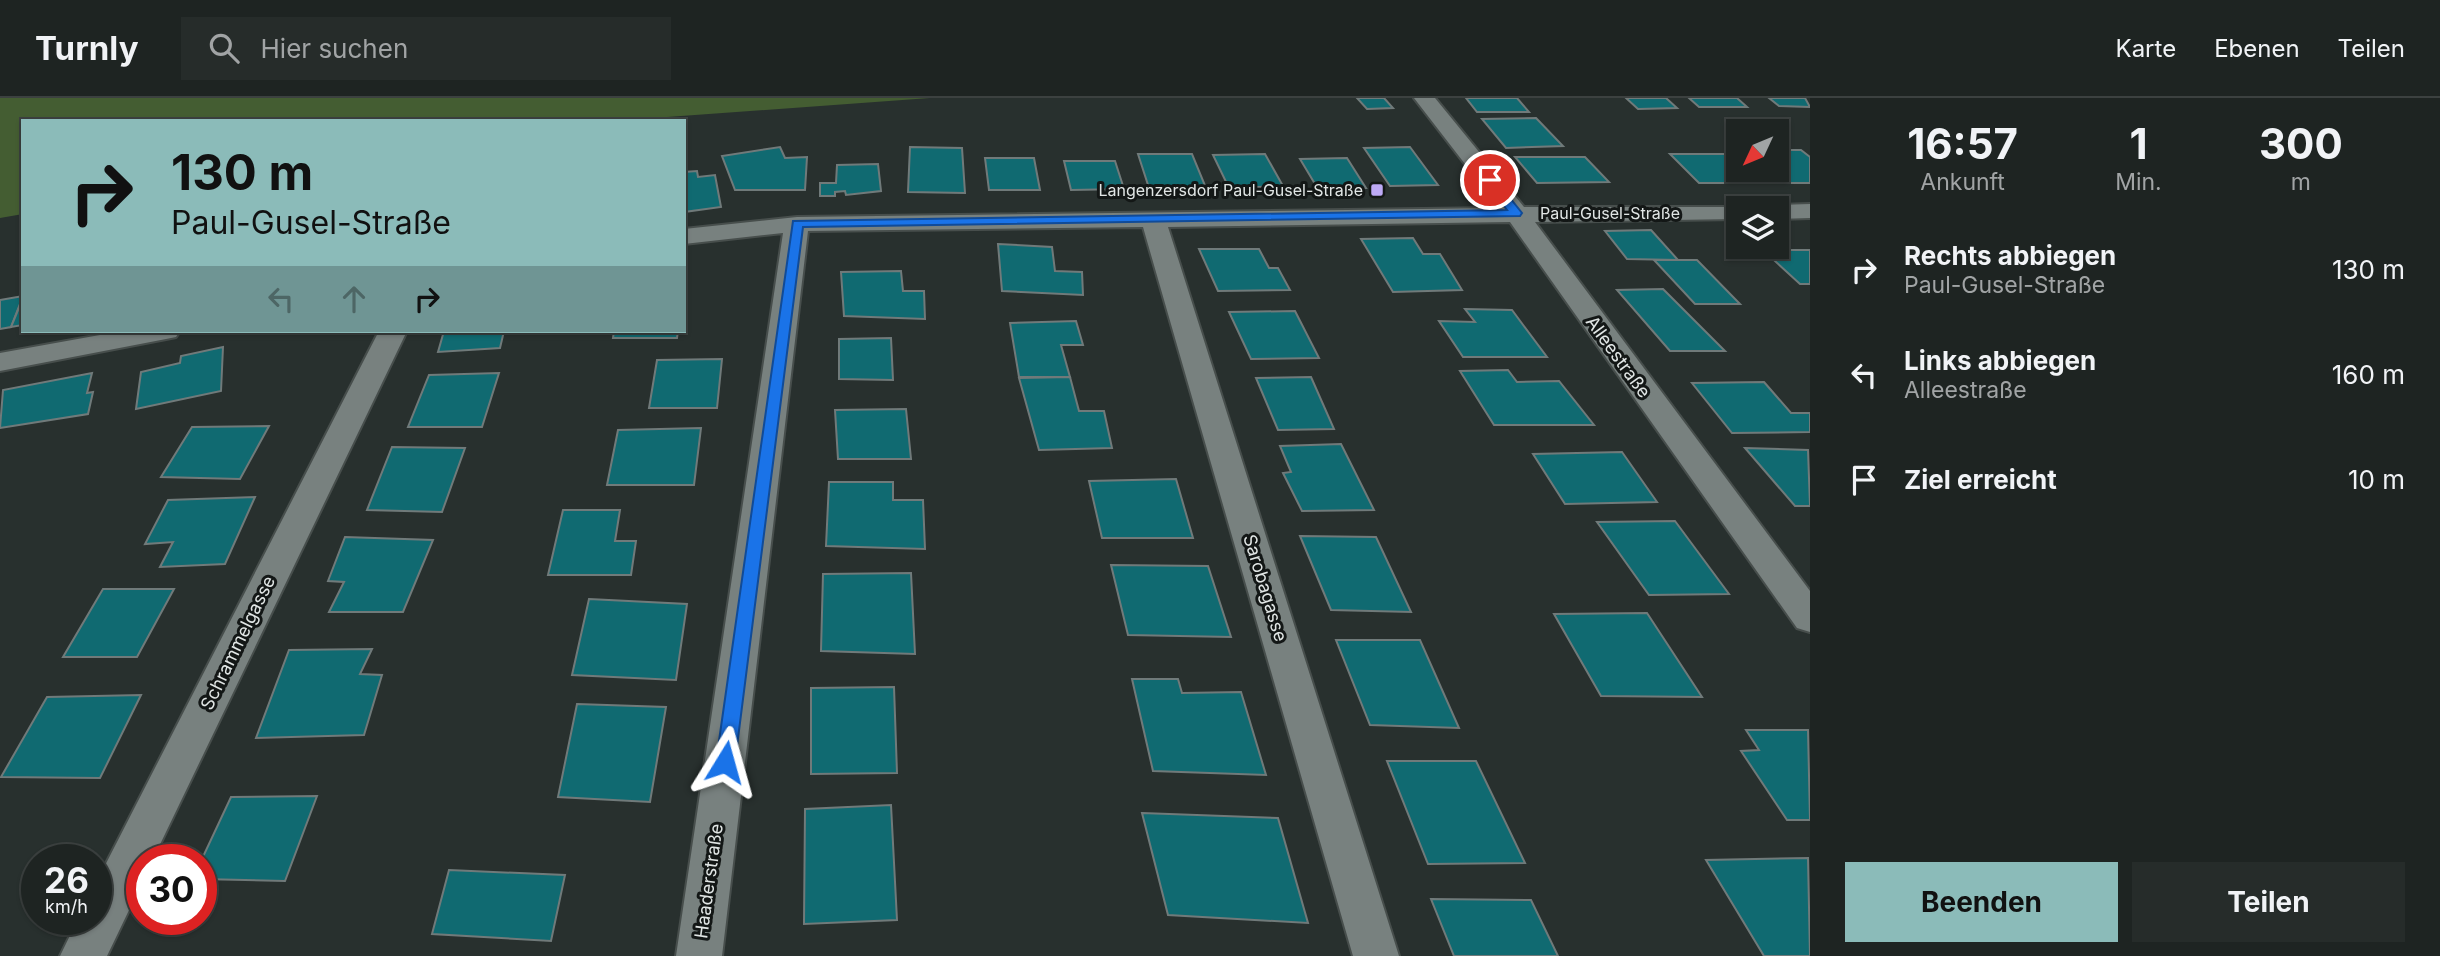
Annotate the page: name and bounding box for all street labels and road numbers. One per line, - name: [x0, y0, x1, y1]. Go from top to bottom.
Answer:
- street label: Paul-Gusel-Straße: [1540, 203, 1680, 223]
- street label: Alleestraße: [1582, 312, 1655, 402]
- street label: Sarobagasse: [1239, 532, 1292, 644]
- street label: Schrammelgasse: [196, 572, 279, 713]
- street label: Haaderstraße: [690, 822, 727, 940]

